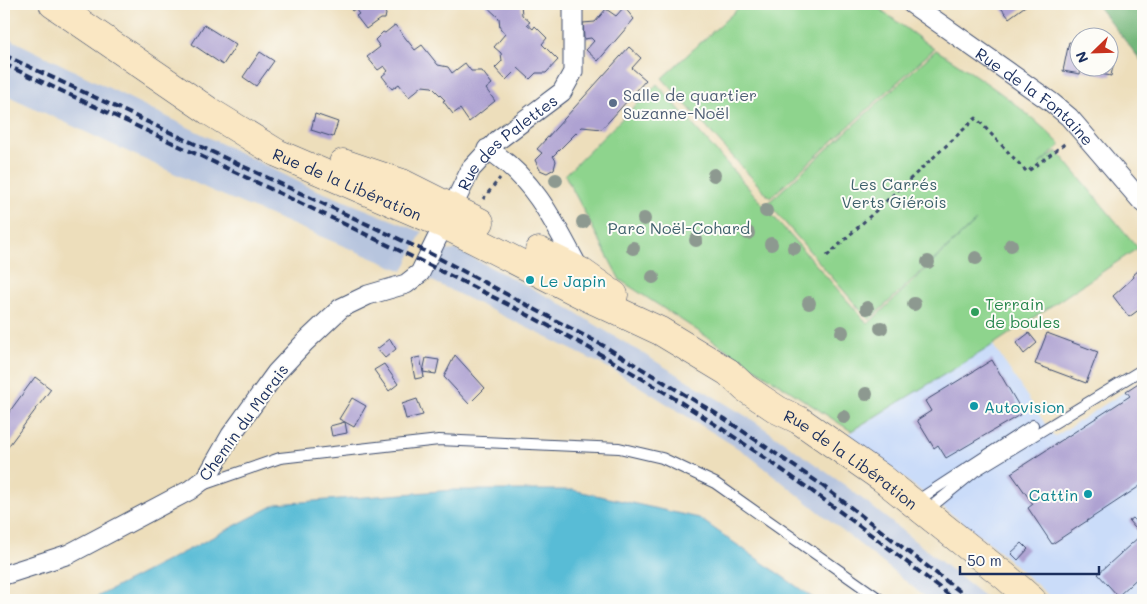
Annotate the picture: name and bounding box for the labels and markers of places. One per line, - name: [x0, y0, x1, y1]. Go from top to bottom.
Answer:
- place label: Salle de quartier Suzanne-Noël: [623, 84, 757, 123]
- marker: Salle de quartier Suzanne-Noël: [607, 97, 619, 109]
- place label: Le Japin: [540, 270, 606, 291]
- marker: Le Japin: [524, 274, 536, 286]
- place label: Terrain de boules: [985, 293, 1060, 332]
- marker: Terrain de boules: [969, 306, 981, 318]
- place label: Autovision: [984, 396, 1065, 417]
- marker: Autovision: [968, 400, 980, 412]
- place label: Cattin: [1029, 484, 1078, 505]
- marker: Cattin: [1082, 488, 1094, 500]

